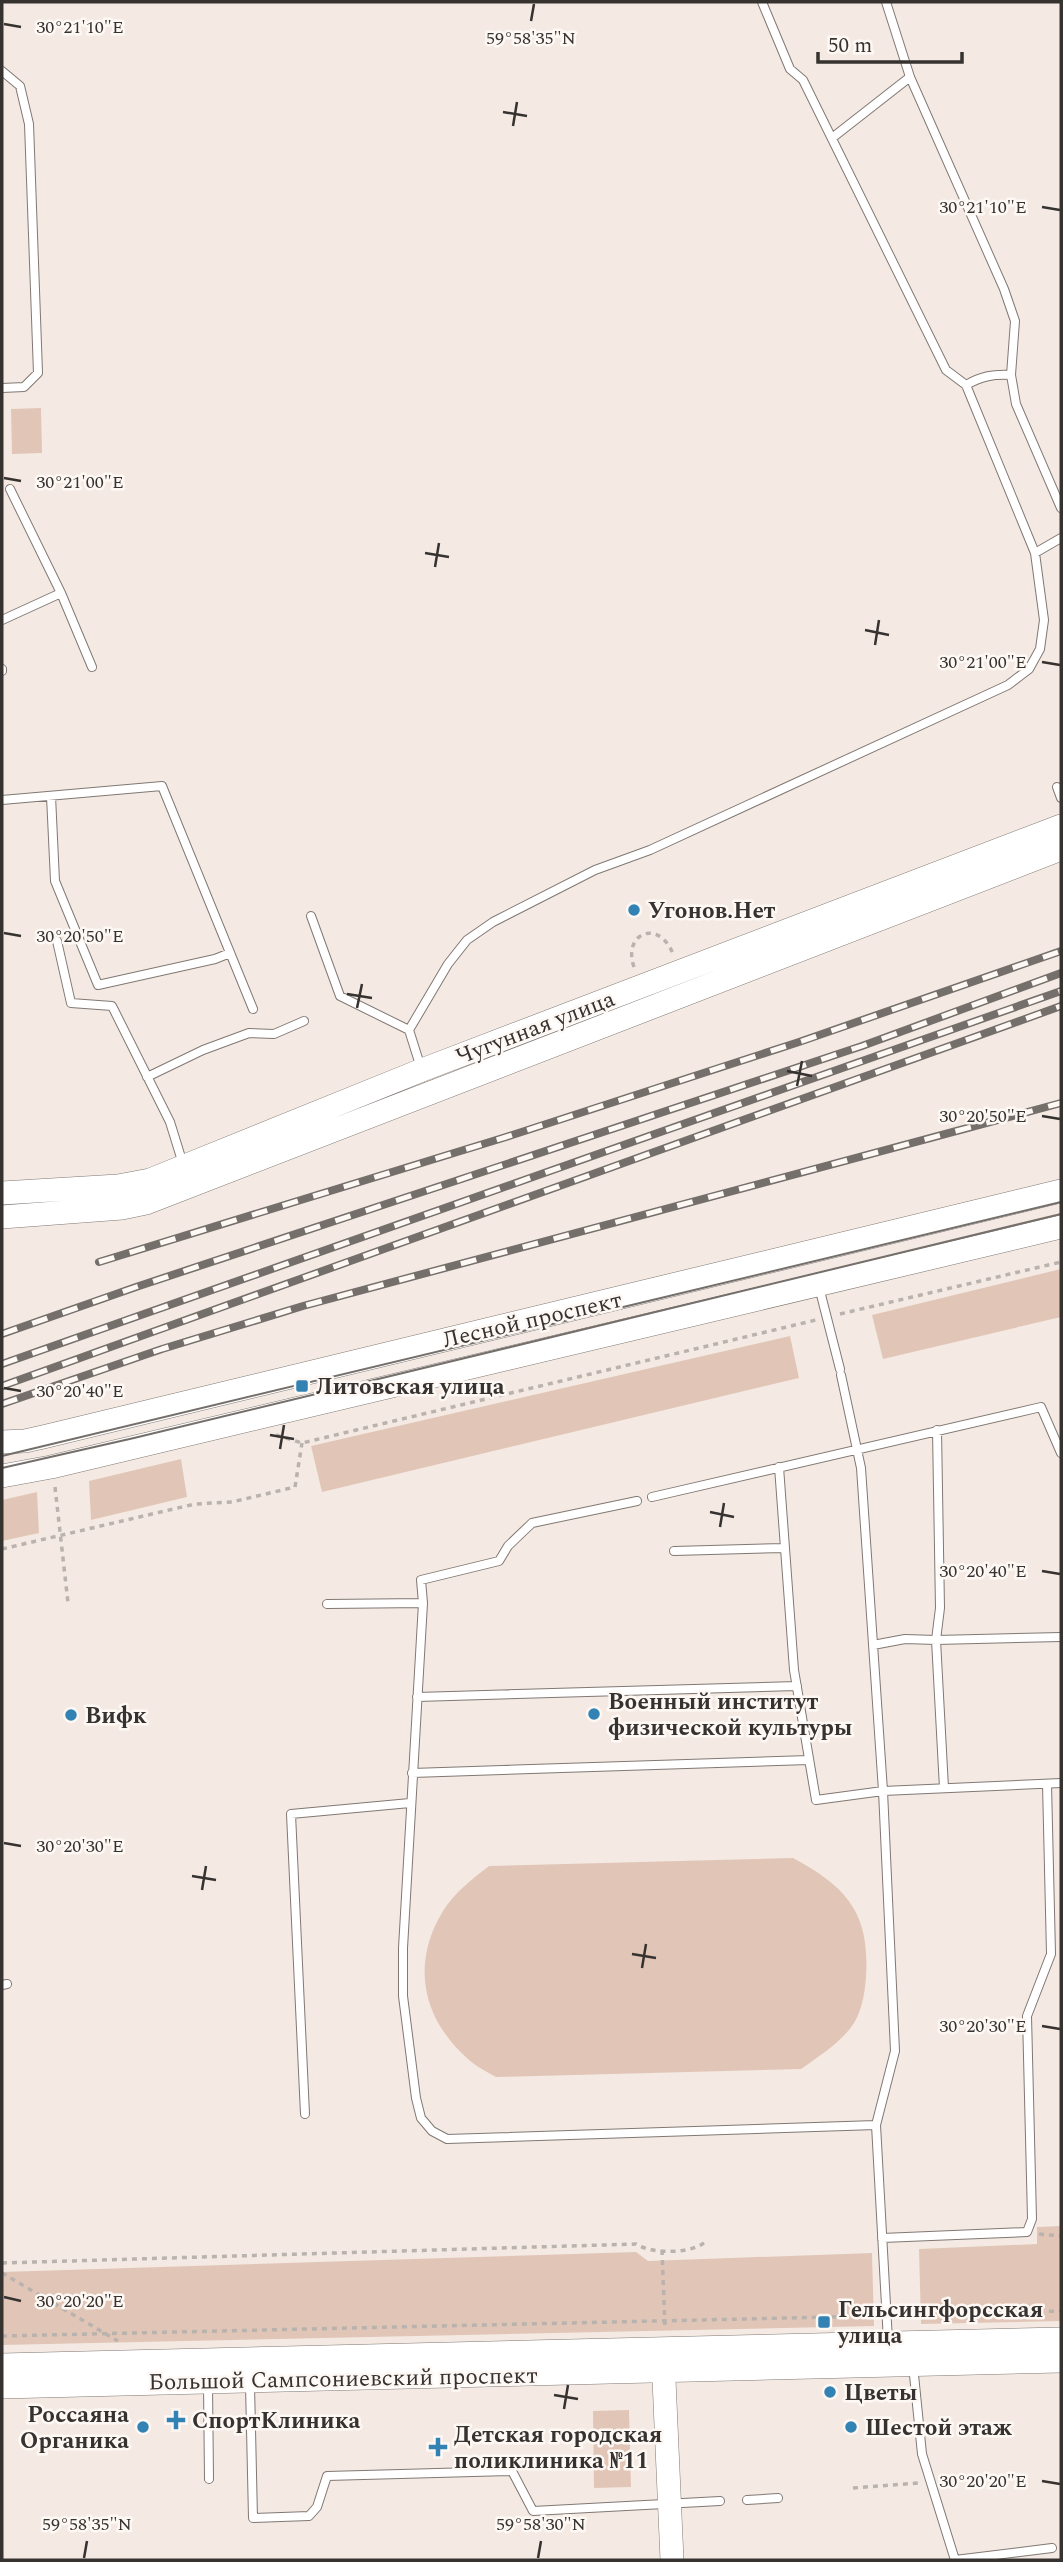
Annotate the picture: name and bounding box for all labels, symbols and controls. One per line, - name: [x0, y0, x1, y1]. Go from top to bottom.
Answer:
- text: 30°21'10"E: [36, 14, 124, 41]
- scale bar: [818, 21, 962, 65]
- text: 59°58'35"N: [486, 25, 576, 52]
- text: 50 m: [828, 30, 872, 62]
- text: 30°21'10"E: [939, 194, 1027, 221]
- text: 30°21'00"E: [36, 469, 124, 496]
- text: 30°21'00"E: [939, 649, 1027, 676]
- place label: Угонов.Нет: [648, 894, 776, 929]
- marker: Угонов.Нет: [626, 902, 642, 918]
- text: 30°20'50"E: [36, 923, 124, 950]
- street label: Чугунная улица: [451, 982, 620, 1075]
- text: 30°20'50"E: [939, 1103, 1027, 1130]
- street label: Лесной проспект: [439, 1283, 625, 1358]
- place label: Литовская улица: [316, 1370, 505, 1405]
- text: 30°20'40"E: [36, 1378, 124, 1405]
- marker: Литовская улица: [294, 1378, 310, 1394]
- text: 30°20'40"E: [939, 1558, 1027, 1585]
- place label: Военный институт физической культуры: [608, 1685, 852, 1746]
- place label: Вифк: [85, 1699, 147, 1734]
- marker: Военный институт физической культуры: [586, 1706, 602, 1722]
- marker: Вифк: [63, 1707, 79, 1723]
- text: 30°20'30"E: [36, 1833, 124, 1860]
- text: 30°20'30"E: [939, 2013, 1027, 2040]
- text: 30°20'20"E: [36, 2288, 124, 2315]
- place label: Гельсингфорсская улица: [837, 2293, 1043, 2354]
- marker: Гельсингфорсская улица: [816, 2314, 832, 2330]
- street label: Большой Сампсониевский проспект: [148, 2359, 538, 2400]
- place label: Цветы: [844, 2376, 917, 2411]
- marker: Цветы: [822, 2384, 838, 2400]
- place label: Россаяна Органика: [20, 2398, 129, 2459]
- place label: СпортКлиника: [192, 2404, 360, 2439]
- marker: СпортКлиника: [166, 2410, 186, 2430]
- place label: Шестой этаж: [865, 2411, 1013, 2446]
- place label: Детская городская поликлиника №11: [454, 2418, 662, 2479]
- marker: Россаяна Органика: [135, 2419, 151, 2435]
- marker: Шестой этаж: [843, 2419, 859, 2435]
- marker: Детская городская поликлиника №11: [428, 2437, 448, 2457]
- text: 30°20'20"E: [939, 2468, 1027, 2495]
- text: 59°58'35"N: [42, 2511, 132, 2538]
- text: 59°58'30"N: [496, 2511, 586, 2538]

